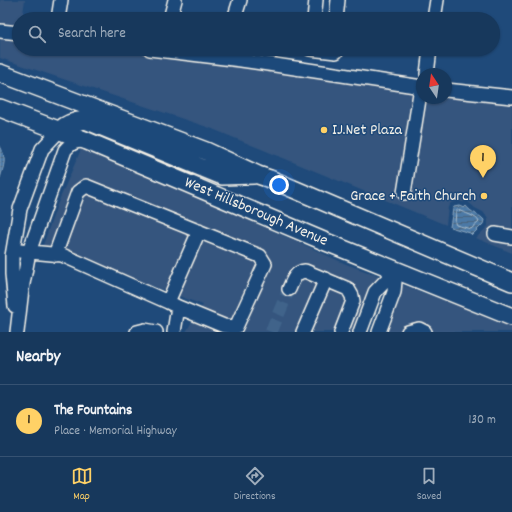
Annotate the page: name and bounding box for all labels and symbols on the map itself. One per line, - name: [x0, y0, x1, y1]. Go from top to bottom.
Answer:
- north arrow: [416, 68, 452, 104]
- place label: IJ.Net Plaza: [332, 119, 403, 142]
- marker: IJ.Net Plaza: [319, 125, 329, 135]
- pin: 1: [470, 145, 496, 178]
- street label: West Hillsborough Avenue: [181, 171, 331, 253]
- your location: [269, 175, 289, 195]
- place label: Grace + Faith Church: [350, 185, 476, 208]
- marker: Grace + Faith Church: [479, 191, 489, 201]

